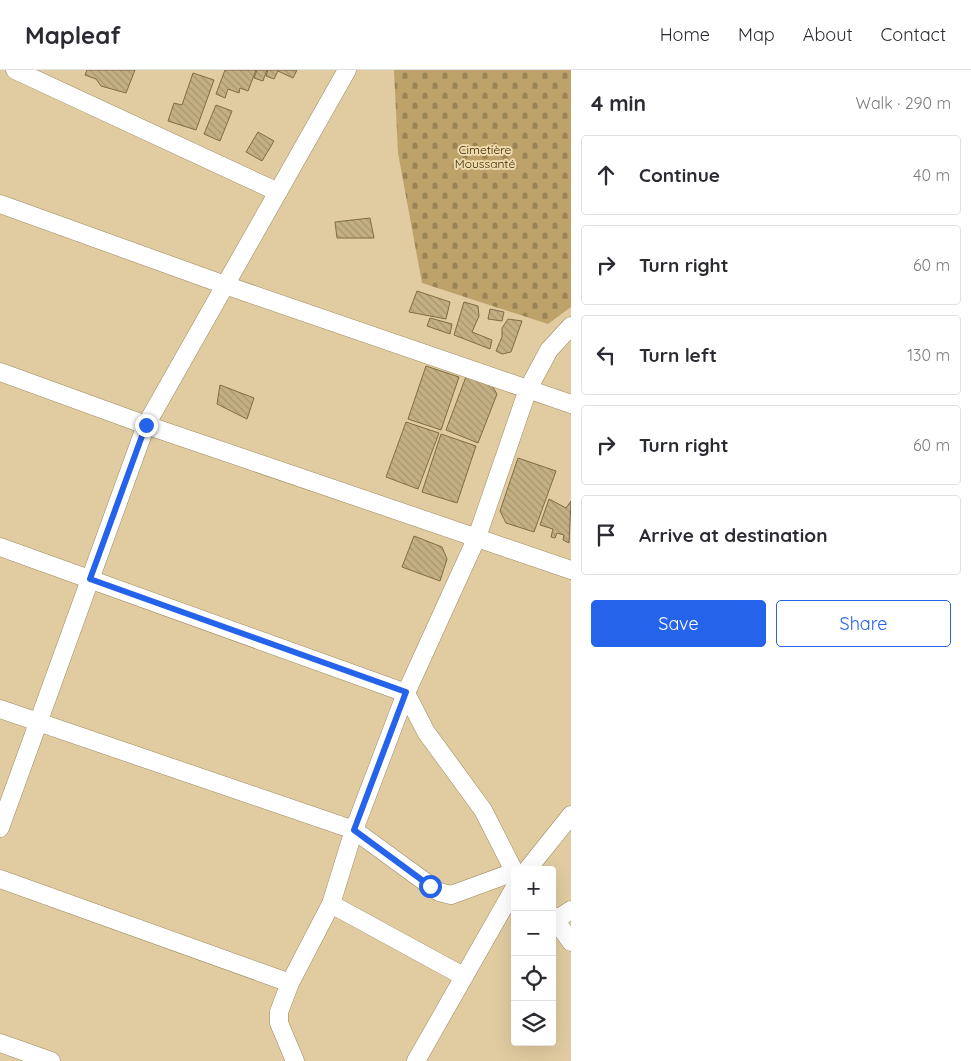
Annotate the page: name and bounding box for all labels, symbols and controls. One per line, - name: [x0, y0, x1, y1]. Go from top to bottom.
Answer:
- text: Mapleaf: [25, 20, 121, 50]
- text: Home: [660, 23, 710, 46]
- text: Map: [738, 23, 775, 46]
- text: About: [803, 23, 853, 46]
- text: Contact: [881, 23, 946, 46]
- text: 4 min: [591, 90, 646, 116]
- text: Walk · 290 m: [856, 93, 951, 113]
- park label: Cimetière Moussanté: [455, 142, 515, 171]
- icon: ahead: [592, 161, 620, 189]
- text: Continue: [639, 163, 720, 187]
- text: 40 m: [913, 165, 950, 185]
- icon: right: [592, 251, 620, 279]
- text: Turn right: [639, 253, 728, 277]
- text: 60 m: [913, 255, 950, 275]
- icon: left: [592, 341, 620, 369]
- text: Turn left: [639, 343, 717, 367]
- text: 130 m: [907, 345, 950, 365]
- route end: [135, 414, 158, 437]
- icon: right: [592, 431, 620, 459]
- text: Turn right: [639, 433, 728, 457]
- text: 60 m: [913, 435, 950, 455]
- icon: arrive: [592, 521, 620, 549]
- text: Arrive at destination: [639, 523, 828, 547]
- button: Save: [591, 600, 766, 647]
- button: Share: [776, 600, 951, 647]
- map controls: [511, 866, 556, 1046]
- button: +: [511, 866, 556, 911]
- route start: [419, 875, 442, 898]
- button: −: [511, 911, 556, 956]
- button: locate: [511, 956, 556, 1001]
- button: layers: [511, 1001, 556, 1046]

